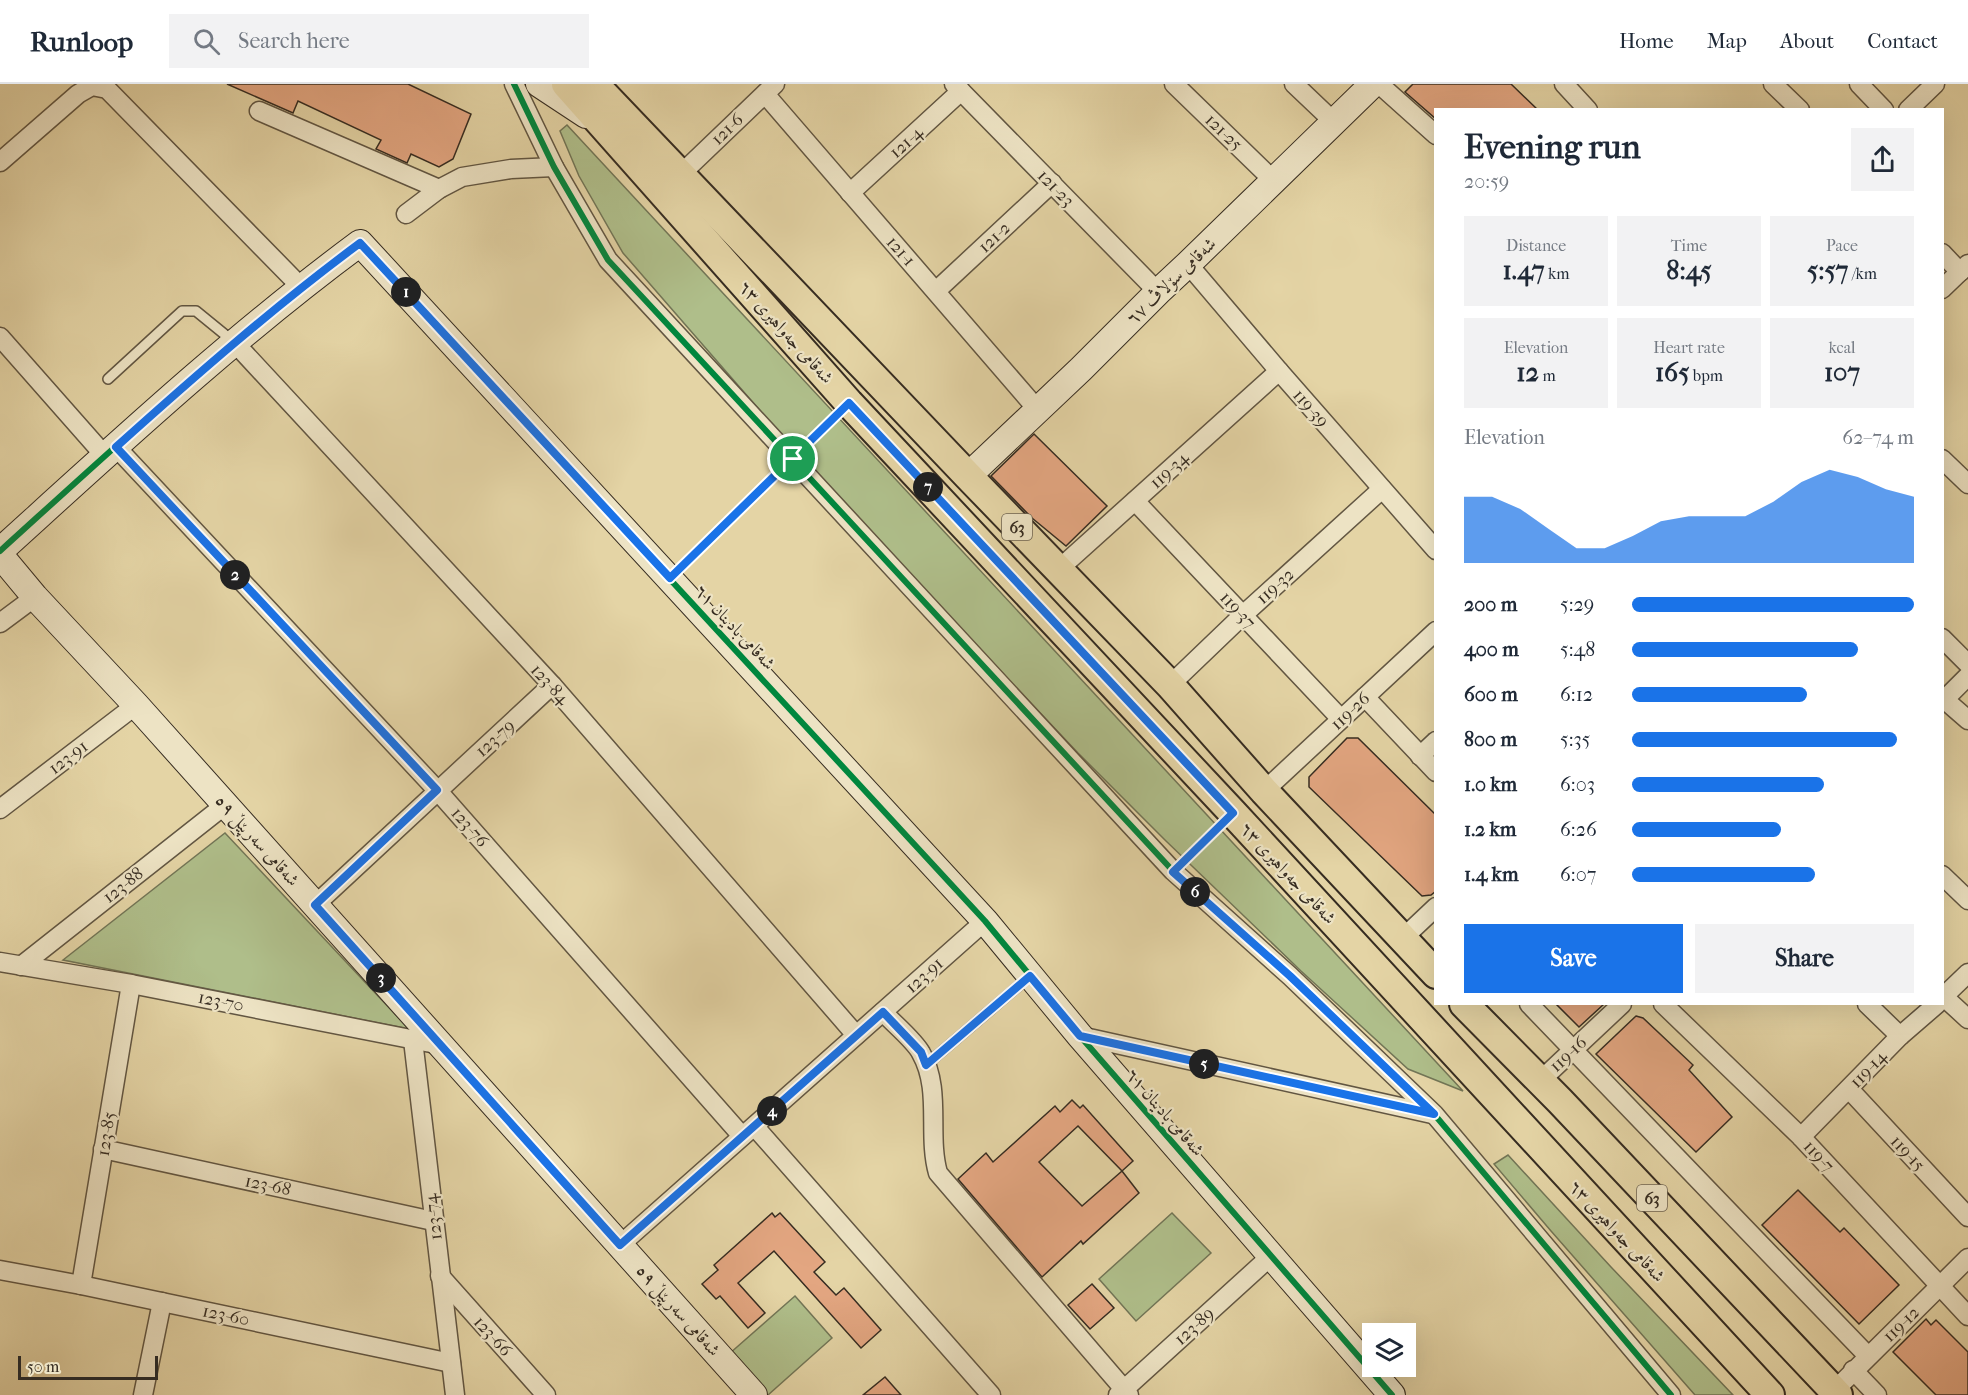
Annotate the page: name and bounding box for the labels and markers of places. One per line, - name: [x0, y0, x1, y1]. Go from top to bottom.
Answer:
- pin: 1: [391, 277, 421, 307]
- pin: [767, 433, 818, 484]
- pin: 7: [913, 472, 943, 502]
- pin: 2: [220, 560, 250, 590]
- pin: 6: [1180, 877, 1210, 907]
- pin: 3: [366, 963, 396, 993]
- pin: 5: [1189, 1049, 1219, 1079]
- pin: 4: [757, 1096, 787, 1126]

